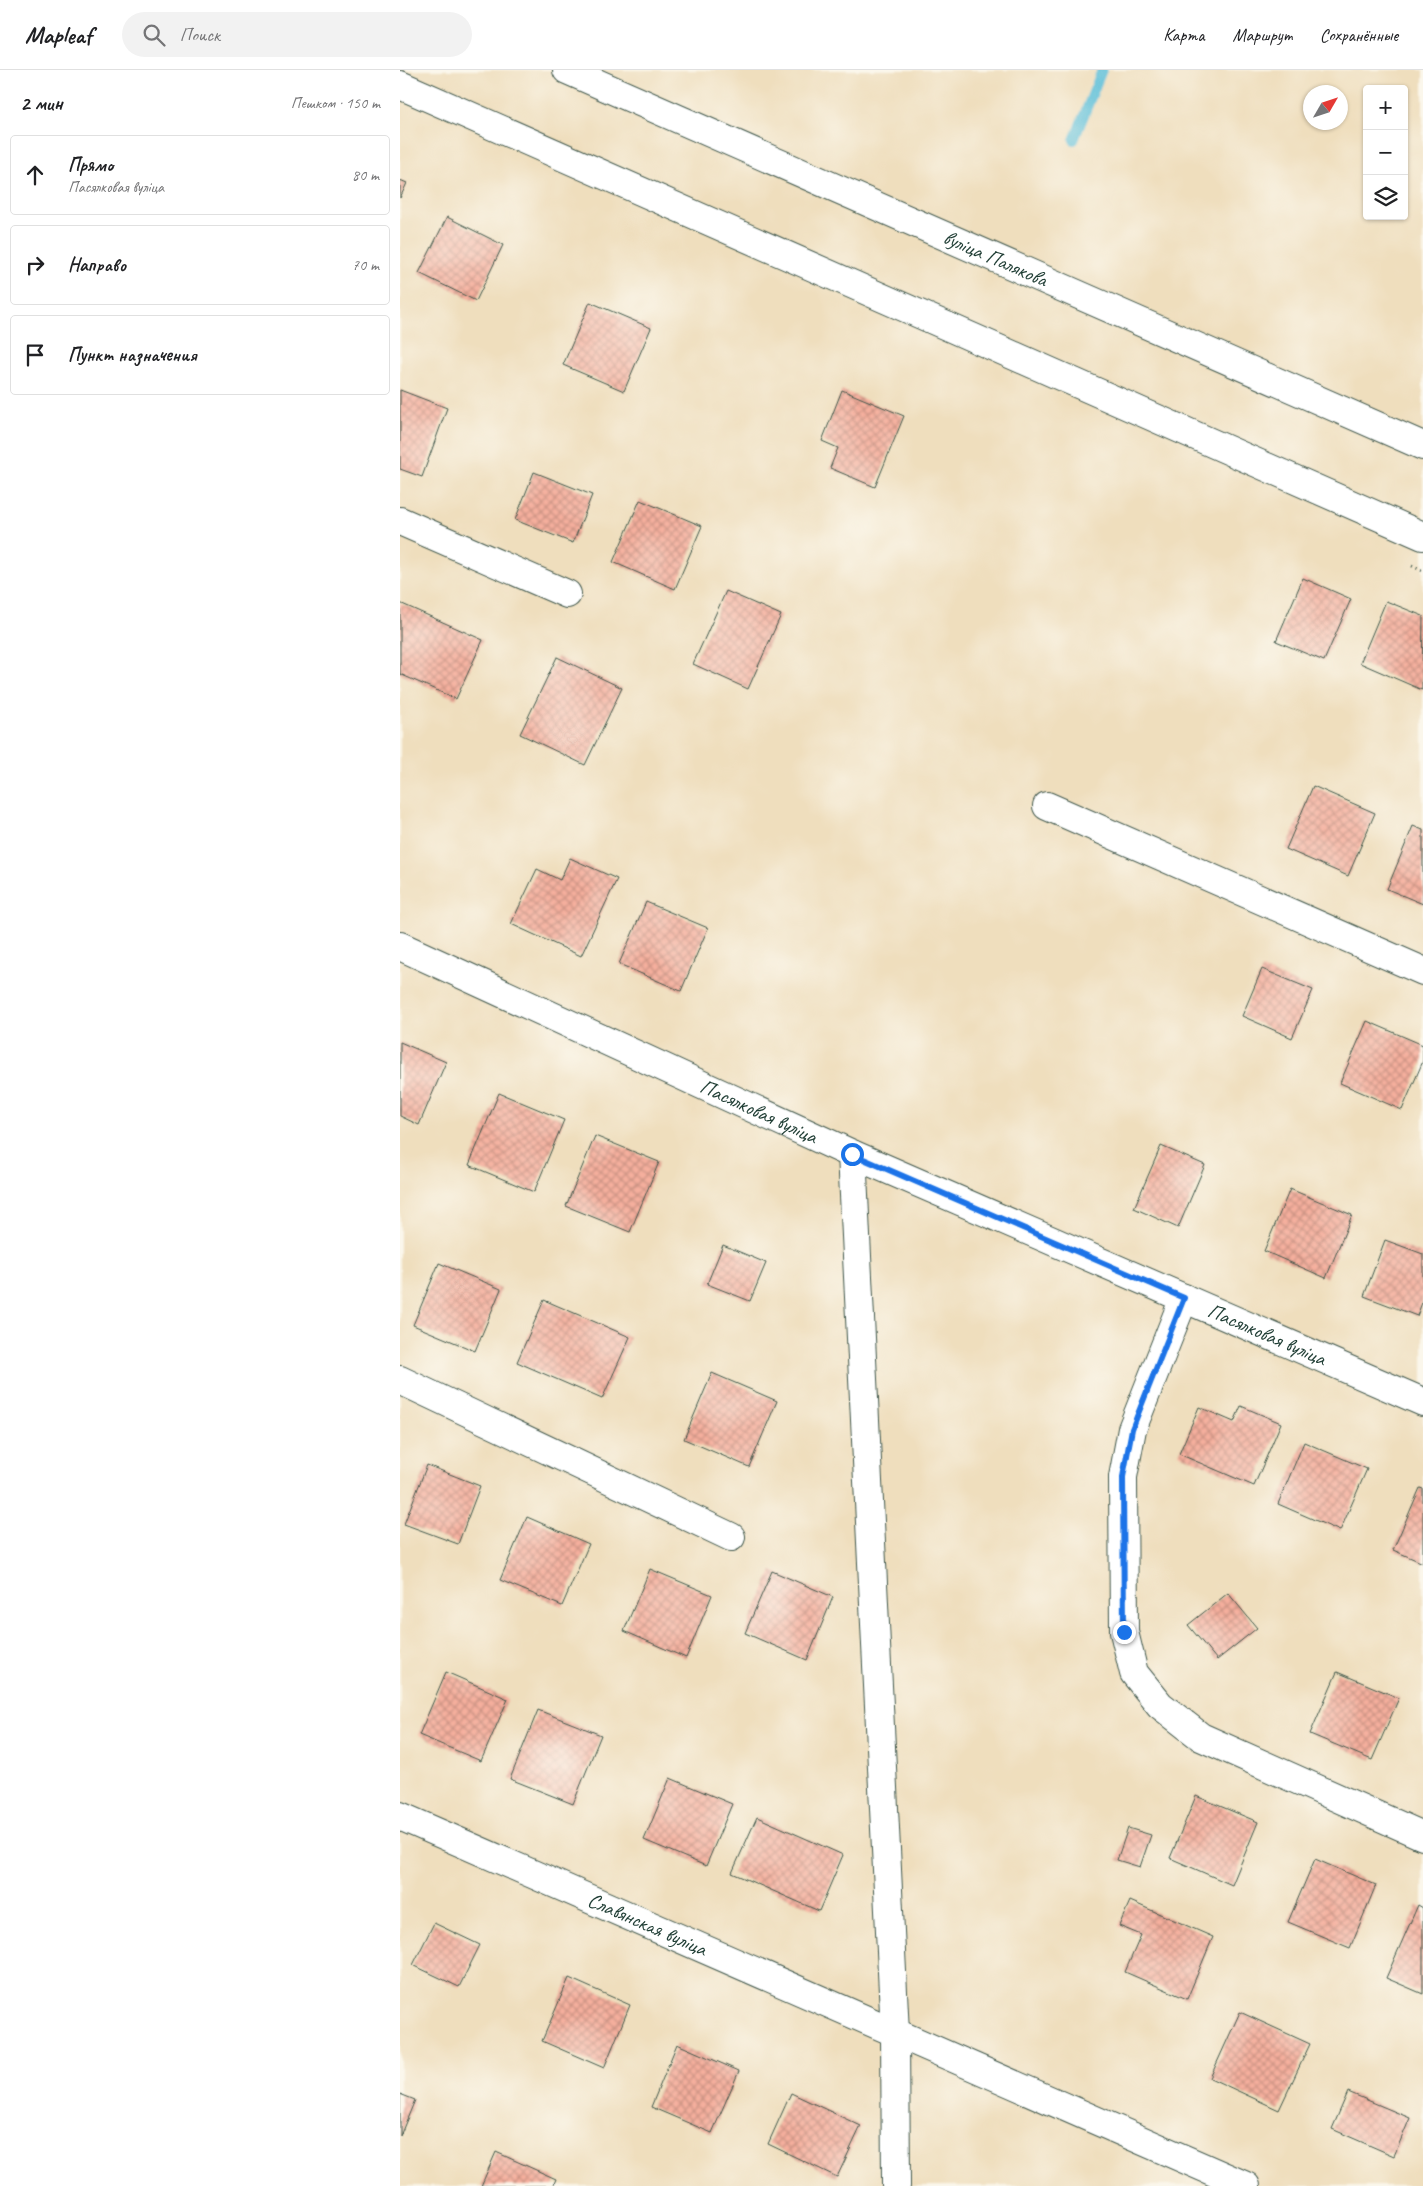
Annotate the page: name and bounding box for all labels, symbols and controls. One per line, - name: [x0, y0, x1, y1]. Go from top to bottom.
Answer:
- search box: [122, 12, 472, 57]
- text: Mapleaf: [25, 20, 92, 50]
- icon: search: [140, 21, 168, 49]
- text: Поиск: [180, 23, 220, 47]
- text: Карта: [1163, 24, 1204, 46]
- text: Маршрут: [1232, 24, 1292, 46]
- text: Сохранённые: [1320, 24, 1398, 46]
- north arrow: [1303, 85, 1348, 130]
- map controls: [1363, 85, 1408, 220]
- button: +: [1363, 85, 1408, 130]
- text: 2 мин: [20, 90, 63, 116]
- text: Пешком · 150 m: [291, 93, 380, 113]
- button: −: [1363, 130, 1408, 175]
- text: Прямо: [68, 153, 113, 177]
- icon: ahead: [21, 161, 49, 189]
- text: 80 m: [352, 165, 379, 185]
- button: layers: [1363, 175, 1408, 220]
- text: Пасялковая вуліца: [68, 177, 164, 197]
- street label: вуліца Палякова: [939, 224, 1053, 293]
- icon: right: [21, 251, 49, 279]
- text: Направо: [68, 253, 126, 277]
- text: 70 m: [352, 255, 379, 275]
- icon: arrive: [21, 341, 49, 369]
- text: Пункт назначения: [68, 343, 197, 367]
- street label: Пасялковая вуліца: [696, 1073, 823, 1150]
- route start: [841, 1143, 864, 1166]
- street label: Пасялковая вуліца: [1204, 1297, 1332, 1372]
- route end: [1113, 1621, 1136, 1644]
- street label: Славянская вуліца: [584, 1887, 713, 1962]

